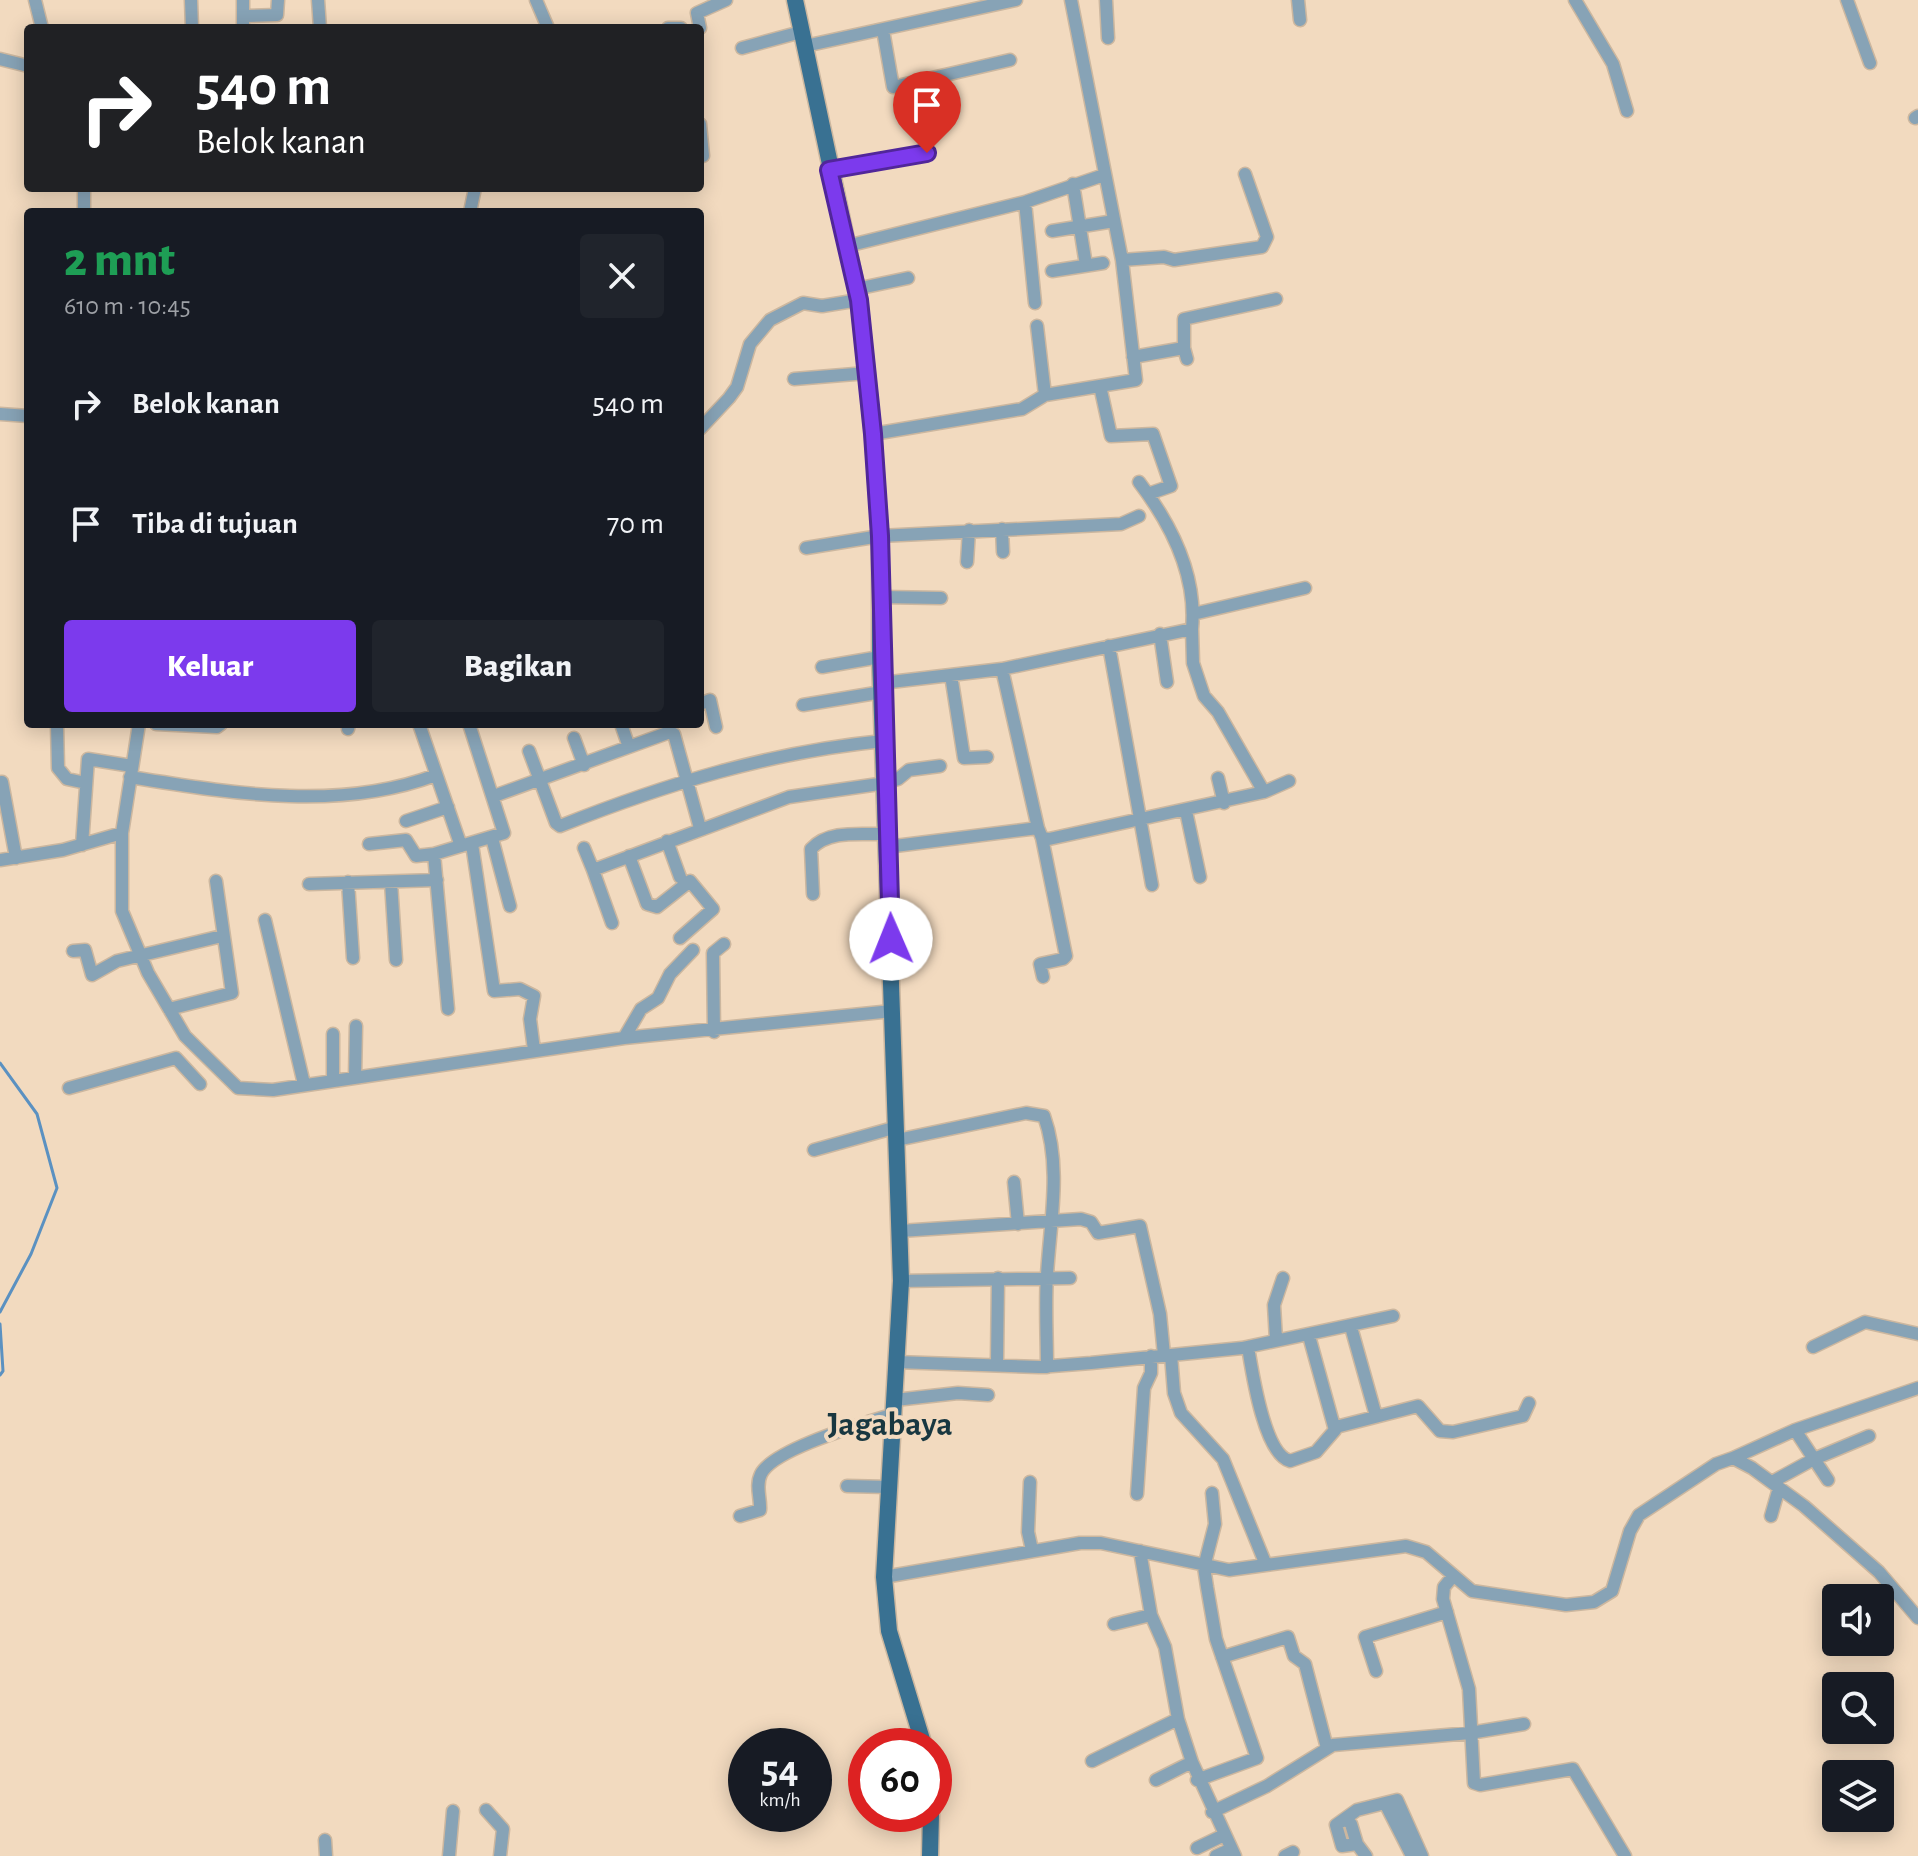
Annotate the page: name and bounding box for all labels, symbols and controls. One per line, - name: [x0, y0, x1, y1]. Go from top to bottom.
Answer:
- icon: right: [64, 56, 168, 160]
- text: 540 m: [196, 59, 331, 115]
- pin: [893, 71, 961, 153]
- icon: arrive: [905, 83, 949, 127]
- text: Belok kanan: [196, 124, 366, 160]
- button: close: [580, 234, 664, 318]
- text: 2 mnt: [64, 237, 175, 285]
- text: 610 m · 10:45: [64, 293, 191, 319]
- icon: right: [64, 382, 108, 426]
- text: Belok kanan: [132, 389, 280, 419]
- text: 540 m: [592, 389, 664, 419]
- icon: arrive: [64, 502, 108, 546]
- text: Tiba di tujuan: [132, 509, 298, 539]
- text: 70 m: [607, 509, 664, 539]
- button: Keluar: [64, 620, 356, 712]
- button: Bagikan: [372, 620, 664, 712]
- position arrow: [849, 897, 933, 981]
- district label: Jagabaya: [827, 1408, 953, 1442]
- map controls: [1822, 1584, 1894, 1832]
- button: sound: [1822, 1584, 1894, 1656]
- button: search: [1822, 1672, 1894, 1744]
- speed limit sign: 60: [848, 1728, 952, 1832]
- text: 54: [761, 1750, 799, 1790]
- button: layers: [1822, 1760, 1894, 1832]
- text: km/h: [759, 1790, 801, 1810]

